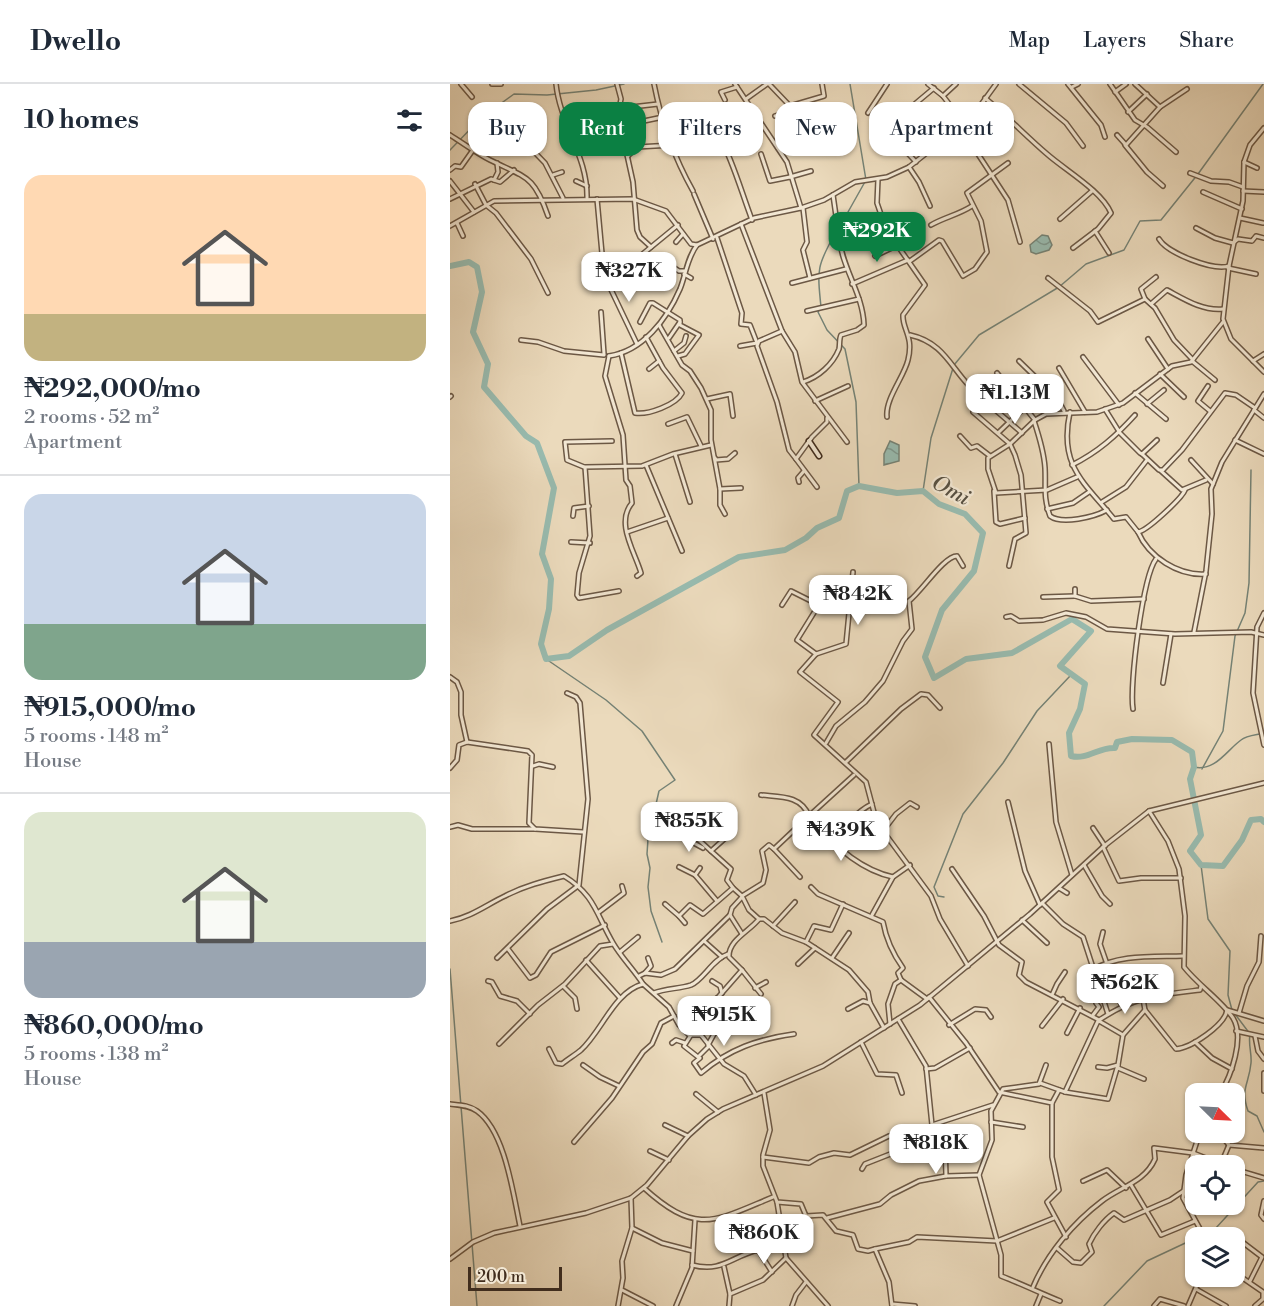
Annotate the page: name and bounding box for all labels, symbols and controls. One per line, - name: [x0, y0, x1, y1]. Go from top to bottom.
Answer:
- text: Dwello: [30, 24, 121, 59]
- text: Map: [1009, 28, 1050, 54]
- text: Layers: [1083, 28, 1146, 54]
- text: Share: [1179, 28, 1234, 54]
- chip: Buy: [468, 102, 547, 156]
- chip: Rent: [559, 102, 646, 156]
- chip: Filters: [658, 102, 763, 156]
- chip: New: [775, 102, 857, 156]
- chip: Apartment: [869, 102, 1014, 156]
- text: 10 homes: [24, 104, 139, 136]
- icon: filters: [393, 104, 426, 137]
- pin: ₦292K: [835, 212, 919, 263]
- icon: home: [171, 214, 279, 322]
- text: ₦292K: [843, 219, 911, 244]
- pin: ₦327K: [587, 252, 671, 303]
- text: ₦327K: [595, 259, 663, 284]
- text: ₦292,000/mo: [24, 373, 201, 405]
- pin: ₦1.13M: [966, 374, 1064, 425]
- text: ₦1.13M: [980, 381, 1050, 406]
- text: 2 rooms · 52 m²: [24, 405, 159, 430]
- text: Apartment: [24, 430, 122, 455]
- water label: Omi: [927, 470, 975, 512]
- icon: home: [171, 533, 279, 641]
- pin: ₦842K: [816, 575, 900, 626]
- text: ₦842K: [823, 582, 893, 607]
- text: ₦915,000/mo: [24, 692, 196, 724]
- text: 5 rooms · 148 m²: [24, 724, 168, 749]
- text: House: [24, 749, 82, 774]
- pin: ₦855K: [647, 802, 731, 853]
- text: ₦855K: [655, 809, 723, 834]
- pin: ₦439K: [799, 811, 883, 862]
- text: ₦439K: [806, 818, 876, 843]
- icon: home: [171, 851, 279, 959]
- pin: ₦562K: [1083, 964, 1167, 1015]
- text: ₦562K: [1091, 971, 1159, 996]
- pin: ₦915K: [682, 996, 766, 1047]
- text: ₦915K: [692, 1003, 756, 1028]
- text: ₦860,000/mo: [24, 1010, 204, 1042]
- text: 5 rooms · 138 m²: [24, 1042, 168, 1067]
- text: House: [24, 1067, 82, 1092]
- north arrow: [1185, 1083, 1245, 1143]
- map controls: [1185, 1083, 1245, 1287]
- pin: ₦818K: [894, 1124, 978, 1175]
- text: ₦818K: [903, 1131, 969, 1156]
- button: locate: [1185, 1155, 1245, 1215]
- pin: ₦860K: [722, 1214, 806, 1265]
- text: ₦860K: [729, 1221, 799, 1246]
- button: layers: [1185, 1227, 1245, 1287]
- scale bar: [468, 1264, 562, 1292]
- text: 200 m: [477, 1267, 525, 1287]

